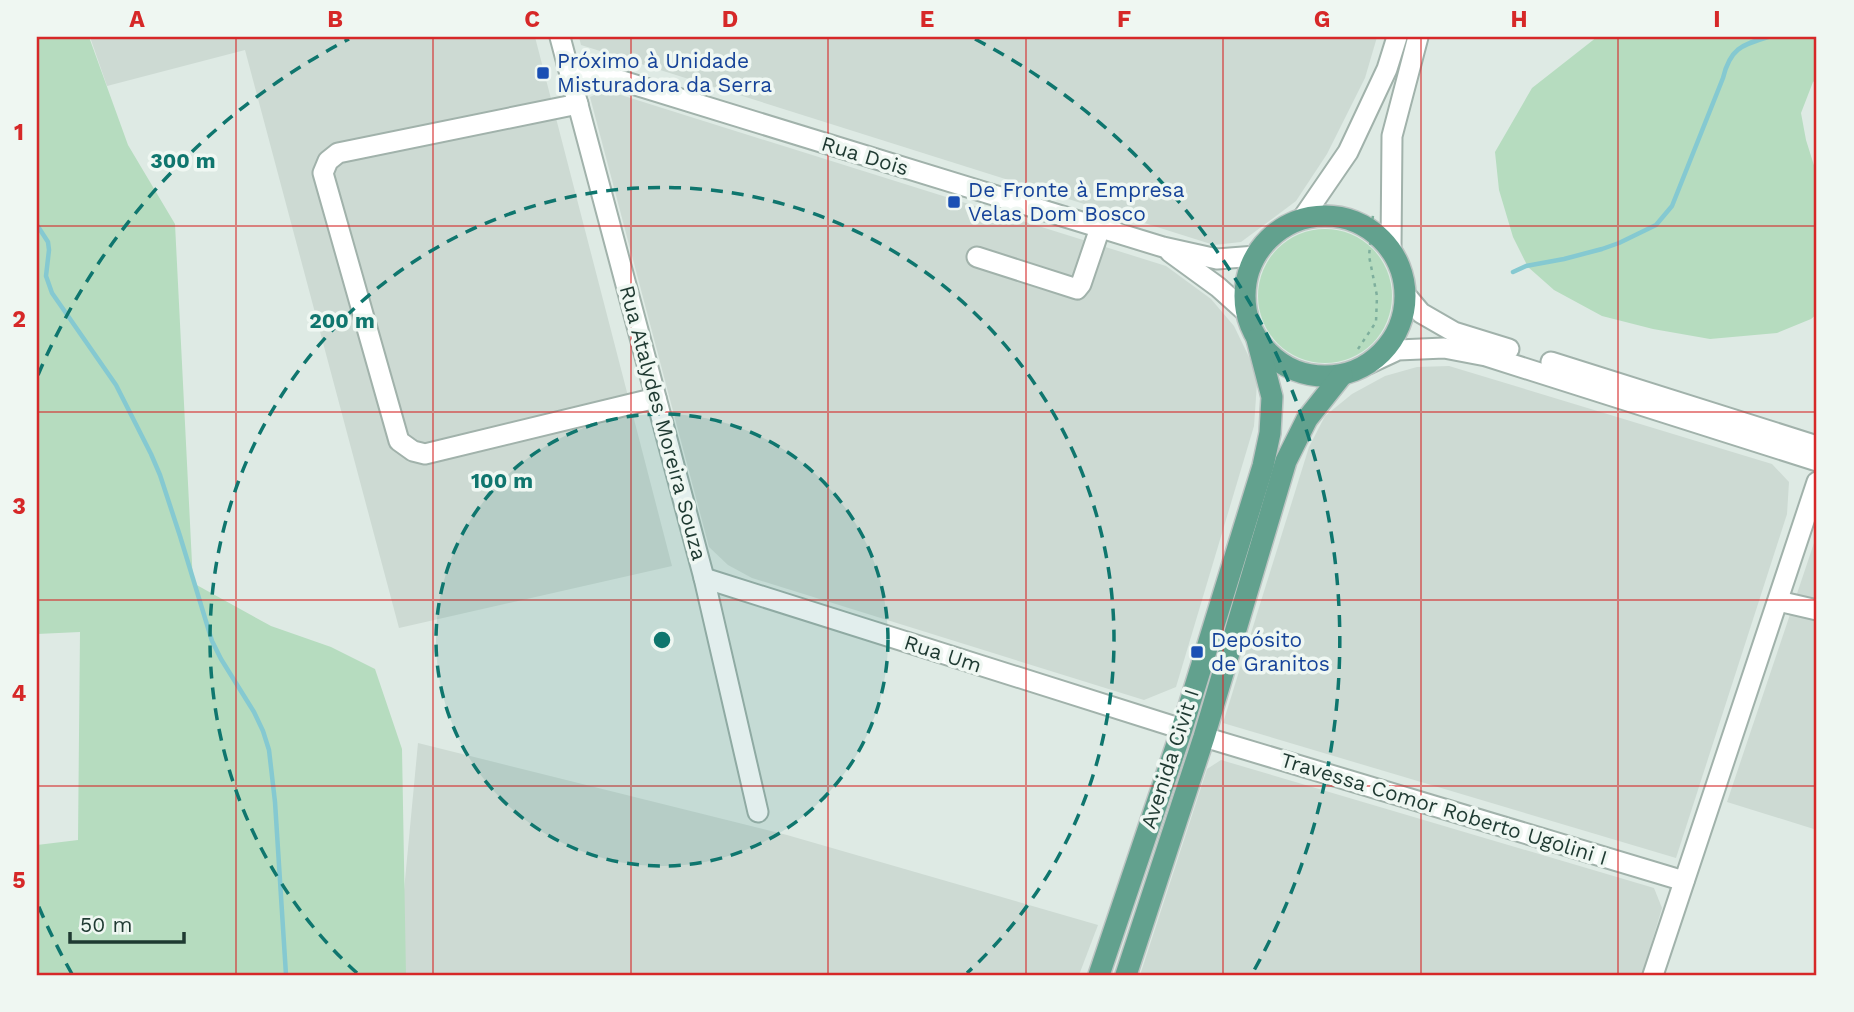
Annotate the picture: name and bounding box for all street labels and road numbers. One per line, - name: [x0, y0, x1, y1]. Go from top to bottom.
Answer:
- street label: Rua Dois: [819, 130, 912, 181]
- street label: Rua Atalydes Moreira Souza: [615, 283, 712, 563]
- street label: Rua Um: [901, 629, 985, 678]
- street label: Avenida Civit I: [1135, 686, 1204, 832]
- street label: Travessa Comor Roberto Ugolini I: [1278, 747, 1610, 870]

